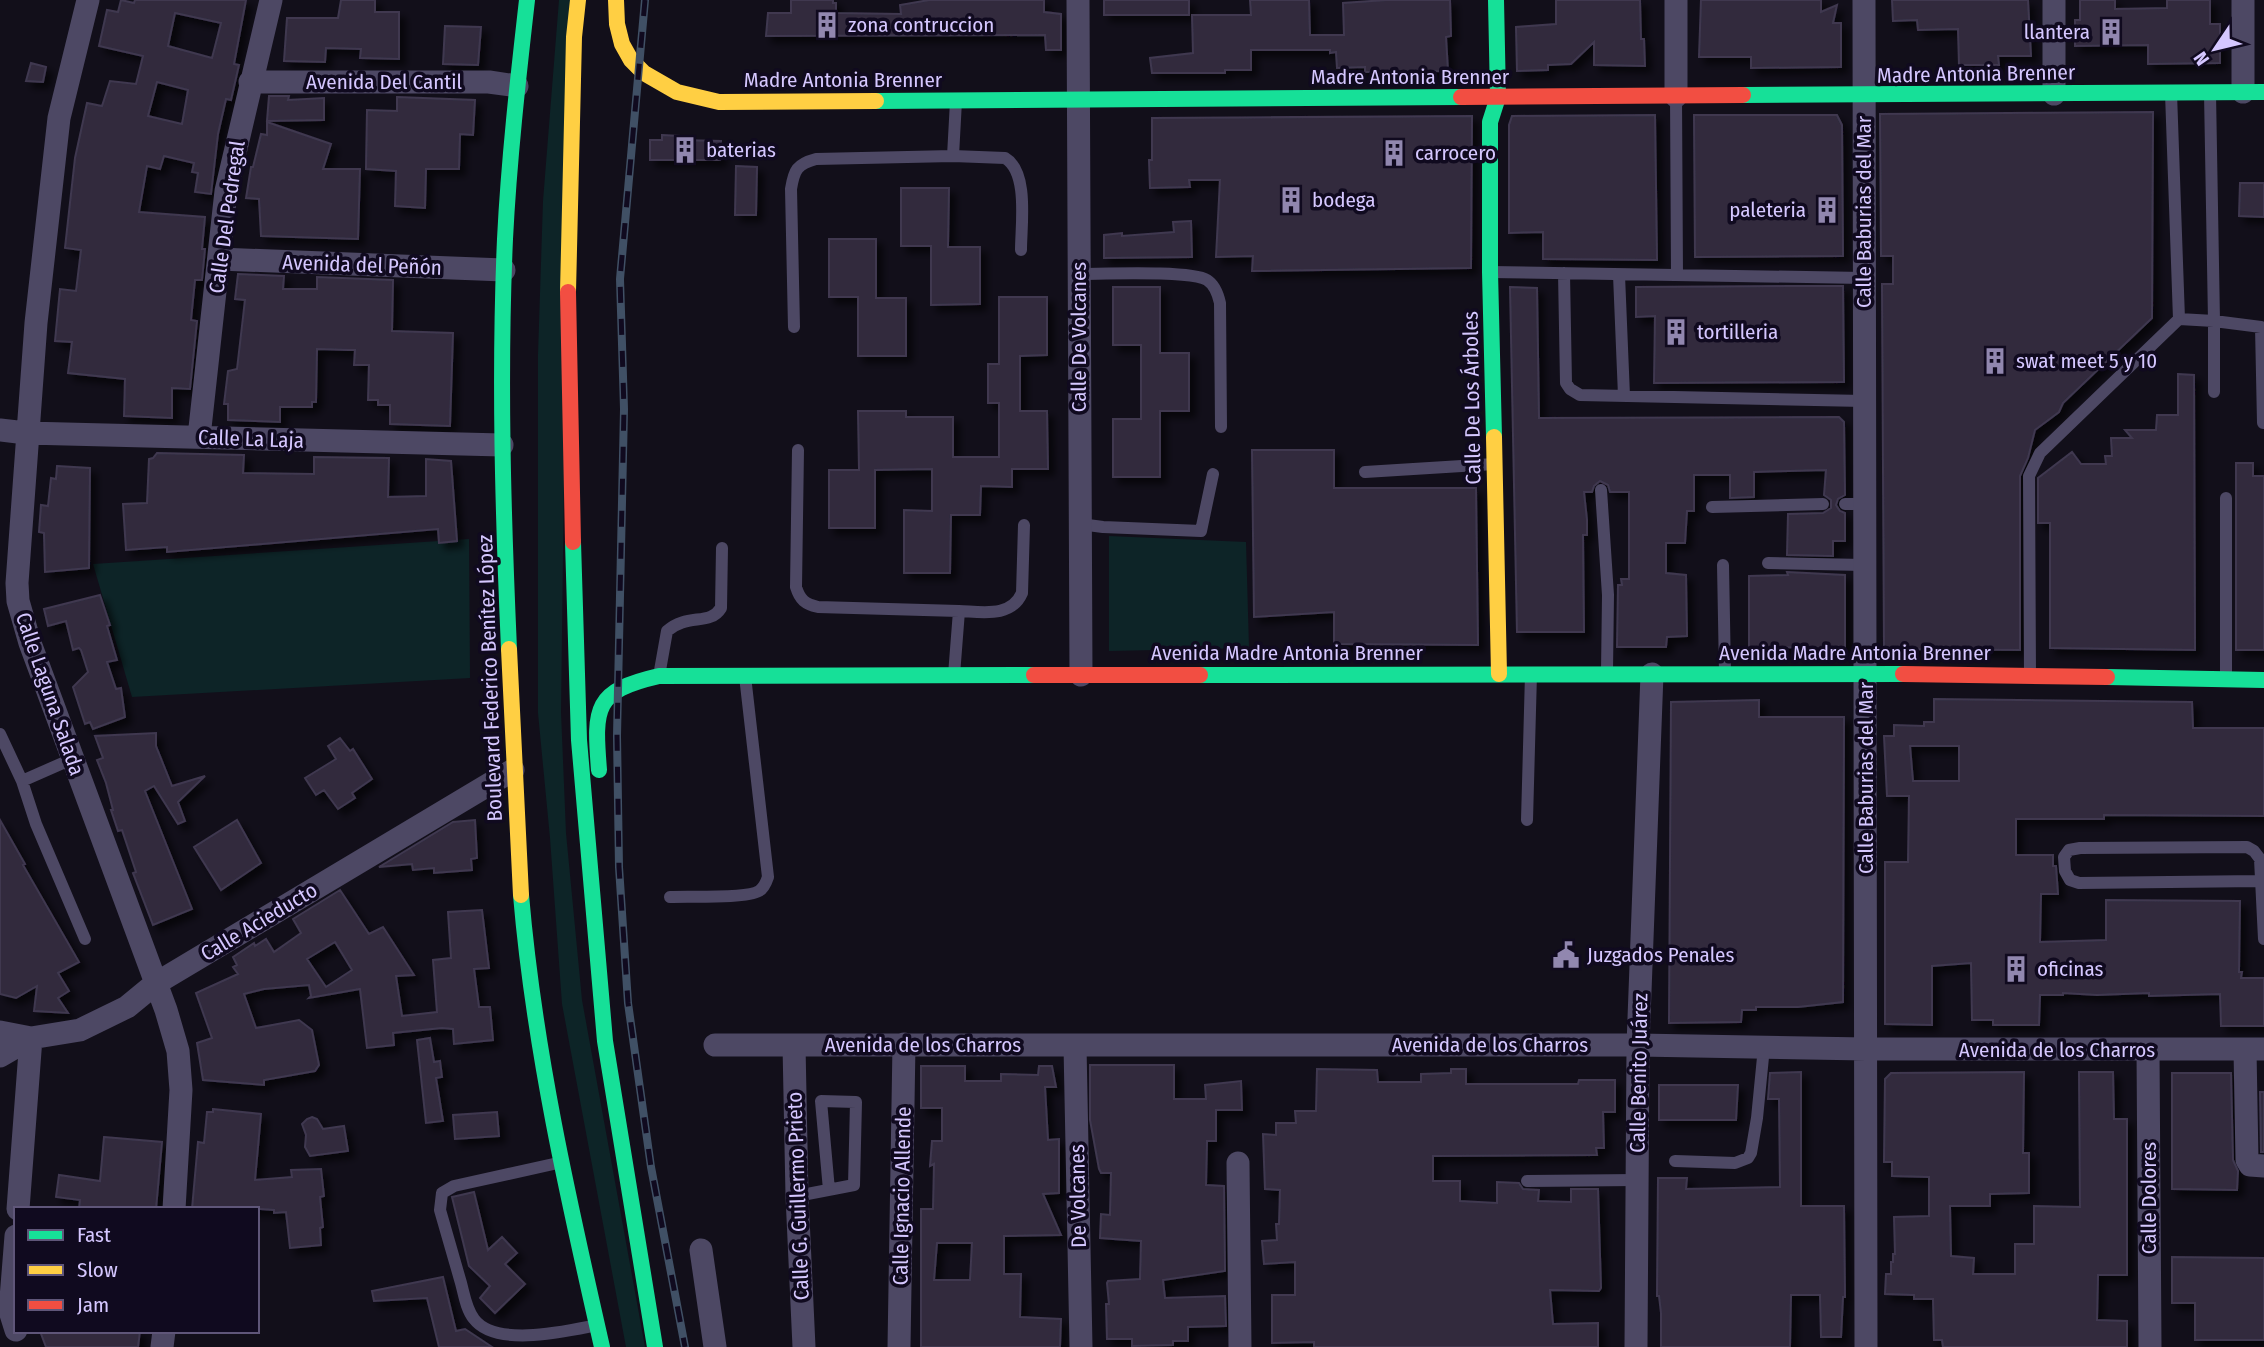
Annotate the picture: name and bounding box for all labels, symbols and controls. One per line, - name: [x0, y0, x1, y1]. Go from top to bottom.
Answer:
- building icon: zona contruccion: [812, 10, 842, 40]
- place label: zona contruccion: [848, 12, 994, 38]
- north arrow: [2180, 14, 2250, 84]
- building icon: llantera: [2096, 17, 2126, 47]
- place label: llantera: [2024, 19, 2090, 45]
- text: N: [2189, 47, 2214, 70]
- street label: Madre Antonia Brenner: [1877, 59, 2076, 89]
- street label: Madre Antonia Brenner: [1311, 64, 1510, 90]
- street label: Madre Antonia Brenner: [744, 67, 943, 93]
- street label: Avenida Del Cantil: [306, 69, 463, 95]
- street label: Calle Baburias del Mar: [1851, 115, 1877, 308]
- building icon: baterias: [670, 135, 700, 165]
- place label: baterias: [706, 137, 776, 163]
- street label: Calle Del Pedregal: [203, 138, 251, 295]
- building icon: carrocero: [1379, 138, 1409, 168]
- place label: carrocero: [1415, 140, 1496, 166]
- building icon: bodega: [1276, 185, 1306, 215]
- place label: bodega: [1312, 187, 1376, 213]
- building icon: paleteria: [1812, 195, 1842, 225]
- place label: paleteria: [1729, 197, 1806, 223]
- street label: Avenida del Peñón: [282, 249, 442, 281]
- street label: Calle De Volcanes: [1066, 262, 1092, 412]
- street label: Calle De Los Árboles: [1457, 311, 1487, 485]
- building icon: tortilleria: [1661, 317, 1691, 347]
- place label: tortilleria: [1697, 319, 1778, 345]
- building icon: swat meet 5 y 10: [1980, 346, 2010, 376]
- place label: swat meet 5 y 10: [2016, 348, 2157, 374]
- street label: Calle La Laja: [198, 424, 304, 454]
- street label: Boulevard Federico Benítez López: [472, 534, 508, 822]
- street label: Calle Laguna Salada: [10, 609, 90, 779]
- street label: Avenida Madre Antonia Brenner: [1151, 640, 1424, 666]
- street label: Avenida Madre Antonia Brenner: [1719, 640, 1992, 666]
- street label: Calle Baburias del Mar: [1853, 681, 1879, 874]
- street label: Calle Acieducto: [196, 877, 322, 967]
- public building icon: Juzgados Penales: [1551, 940, 1581, 970]
- place label: Juzgados Penales: [1587, 942, 1734, 968]
- building icon: oficinas: [2001, 954, 2031, 984]
- place label: oficinas: [2037, 956, 2104, 982]
- street label: Calle Benito Juárez: [1625, 993, 1653, 1153]
- street label: Avenida de los Charros: [825, 1032, 1021, 1058]
- street label: Avenida de los Charros: [1392, 1032, 1588, 1058]
- street label: Avenida de los Charros: [1959, 1037, 2155, 1063]
- street label: Calle G. Guillermo Prieto: [781, 1091, 815, 1301]
- street label: Calle Ignacio Allende: [887, 1106, 917, 1286]
- street label: Calle Dolores: [2136, 1142, 2162, 1254]
- street label: De Volcanes: [1064, 1144, 1092, 1248]
- legend: [14, 1207, 259, 1333]
- text: Fast: [77, 1222, 111, 1248]
- text: Slow: [77, 1257, 118, 1283]
- text: Jam: [77, 1292, 109, 1318]

